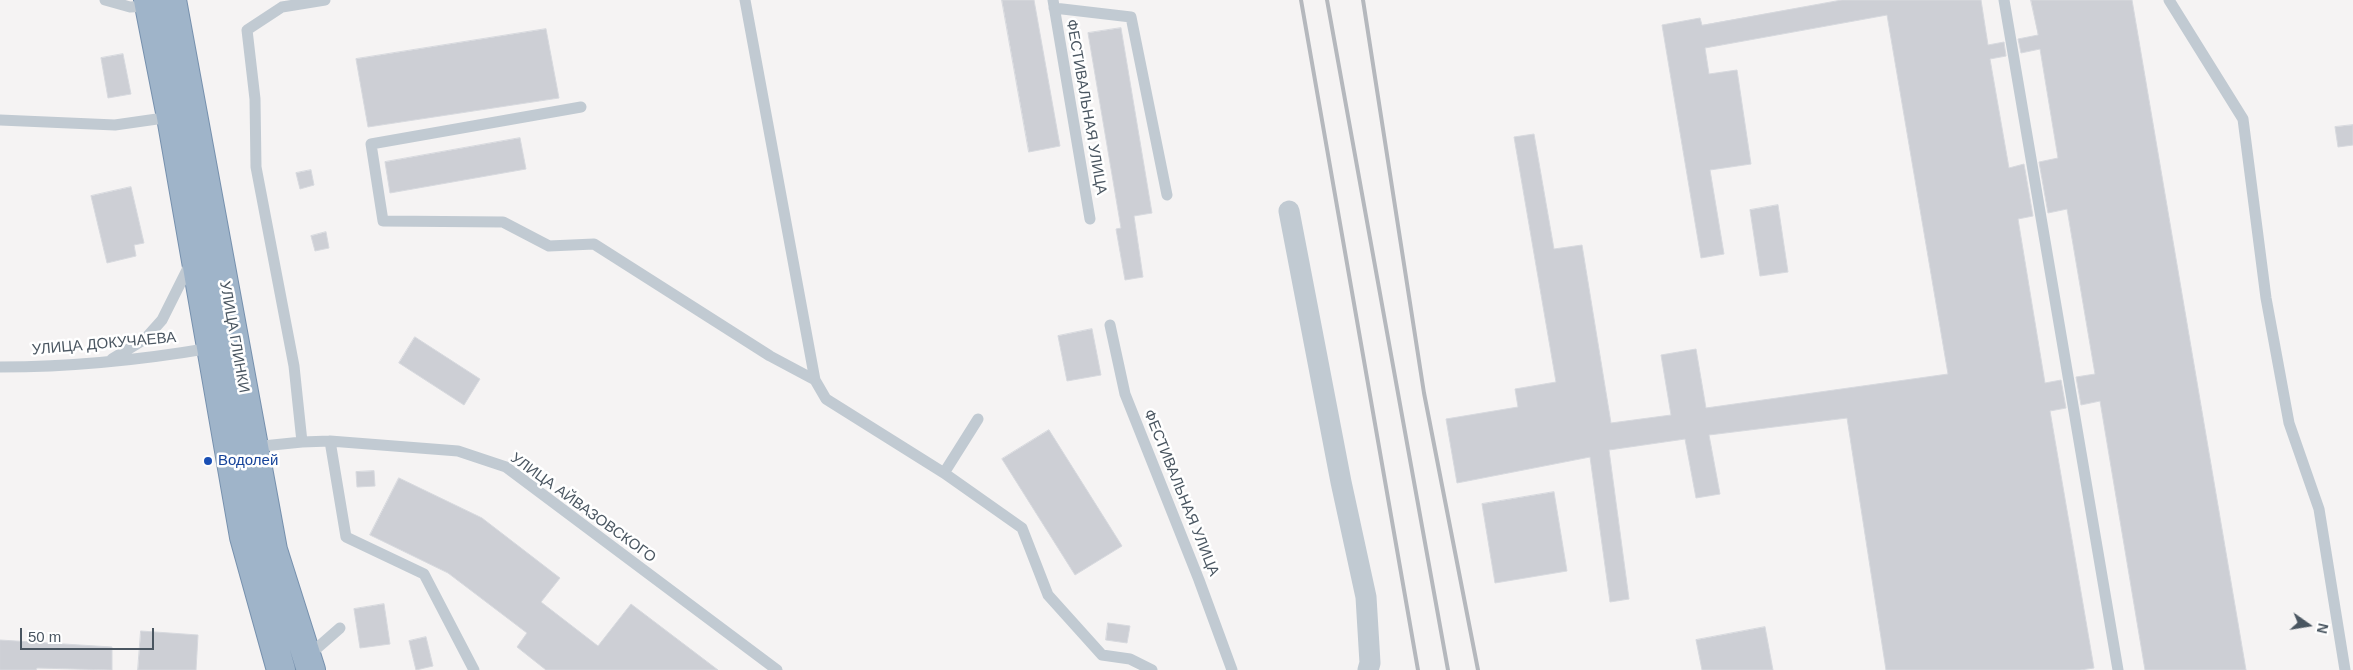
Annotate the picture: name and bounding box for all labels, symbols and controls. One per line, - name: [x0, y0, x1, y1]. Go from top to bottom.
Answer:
- street label: ФЕСТИВАЛЬНАЯ УЛИЦА: [1062, 18, 1110, 196]
- street label: УЛИЦА ГЛИНКИ: [215, 280, 253, 394]
- street label: УЛИЦА ДОКУЧАЕВА: [31, 329, 177, 359]
- street label: ФЕСТИВАЛЬНАЯ УЛИЦА: [1139, 407, 1223, 579]
- street label: УЛИЦА АЙВАЗОВСКОГО: [507, 449, 659, 567]
- place label: Водолей: [218, 452, 278, 470]
- marker: Водолей: [202, 455, 214, 467]
- north arrow: [2283, 600, 2333, 650]
- scale bar: [22, 618, 156, 650]
- text: N: [2314, 622, 2332, 635]
- text: 50 m: [28, 628, 61, 645]

